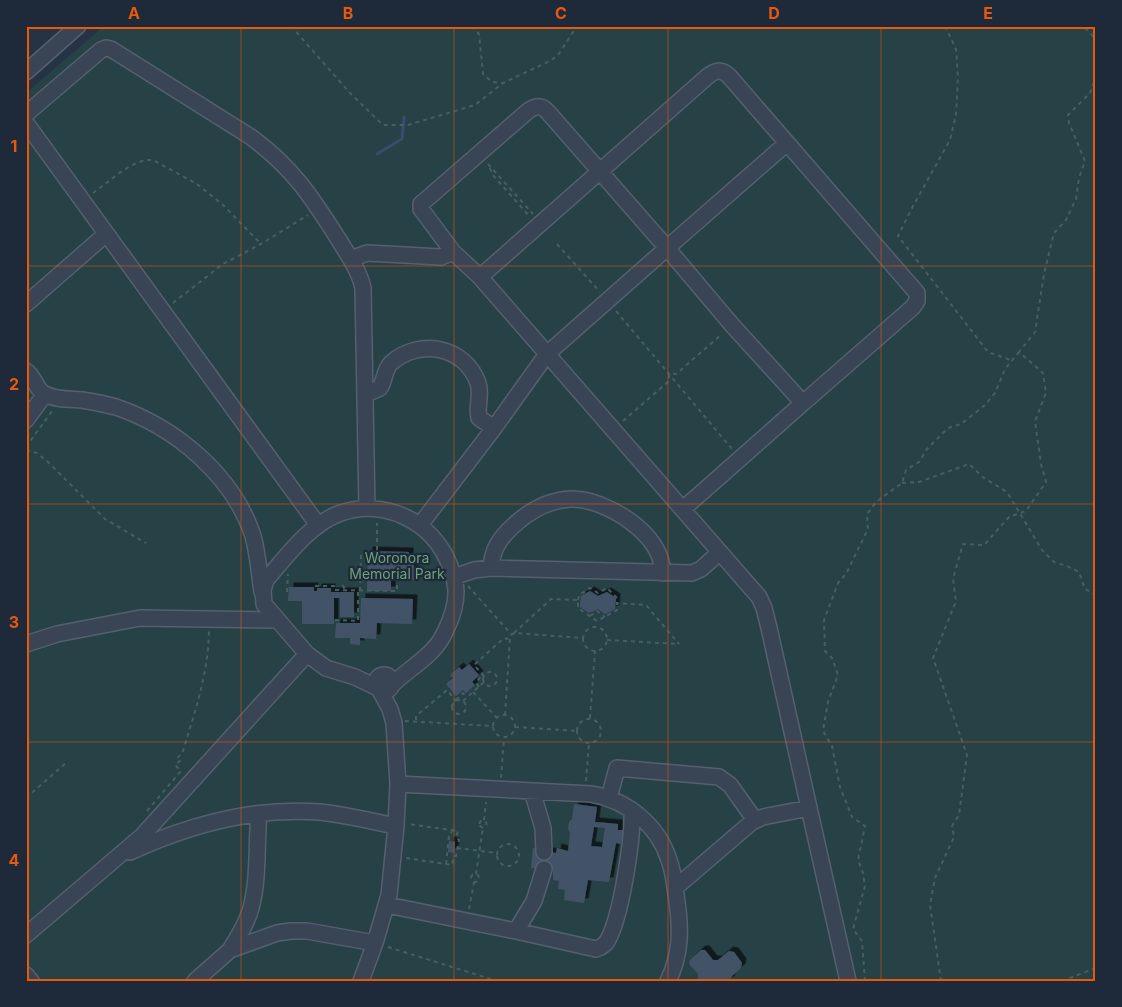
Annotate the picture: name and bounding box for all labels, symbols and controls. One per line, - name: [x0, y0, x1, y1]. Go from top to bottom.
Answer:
- text: A: [128, 3, 140, 23]
- text: B: [343, 3, 353, 23]
- text: C: [555, 3, 567, 23]
- text: D: [768, 3, 780, 23]
- text: E: [983, 3, 993, 23]
- text: 1: [11, 136, 17, 156]
- text: 2: [9, 374, 19, 394]
- park label: Woronora Memorial Park: [349, 549, 445, 582]
- text: 3: [9, 612, 19, 632]
- text: 4: [9, 850, 20, 870]

